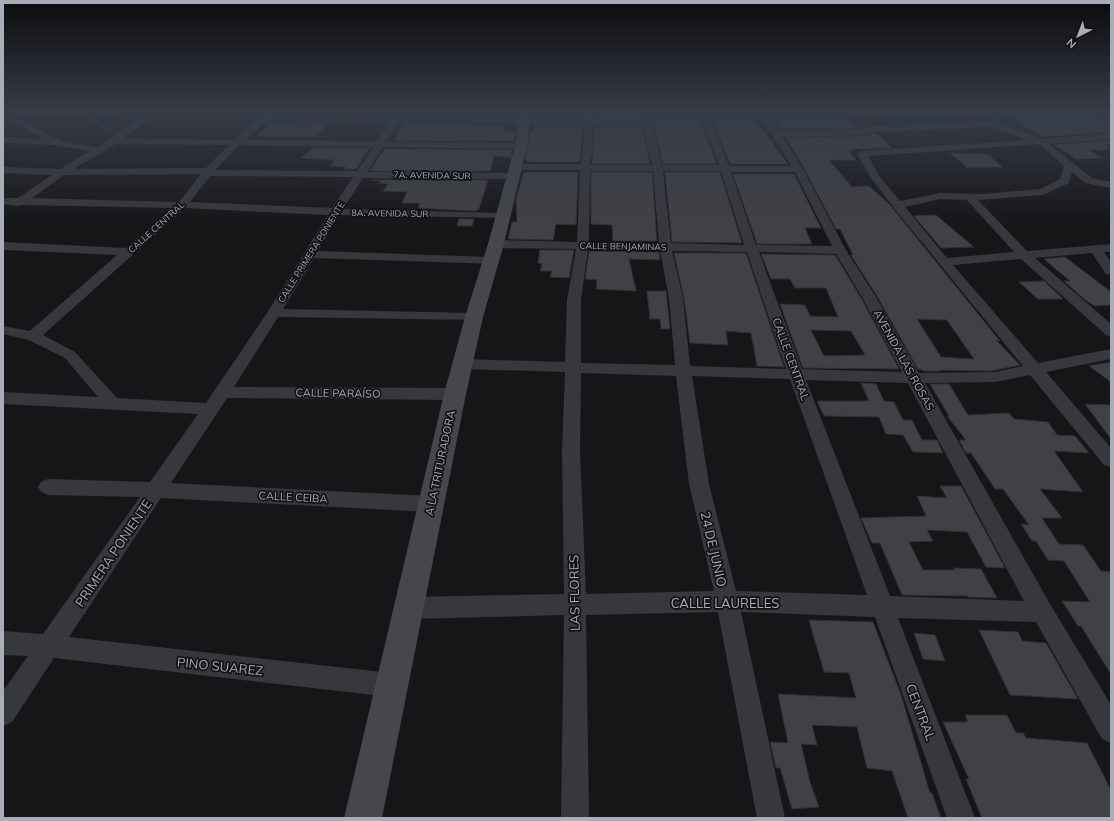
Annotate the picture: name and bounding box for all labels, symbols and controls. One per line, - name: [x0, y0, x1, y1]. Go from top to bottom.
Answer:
- north arrow: [1058, 16, 1098, 56]
- text: N: [1064, 35, 1079, 51]
- street label: 7A. AVENIDA SUR: [393, 169, 471, 181]
- street label: CALLE CENTRAL: [126, 199, 186, 255]
- street label: CALLE PRIMERA PONIENTE: [275, 199, 347, 305]
- street label: 8A. AVENIDA SUR: [351, 207, 429, 219]
- street label: CALLE BENJAMINAS: [580, 240, 667, 252]
- street label: AVENIDA LAS ROSAS: [870, 307, 938, 413]
- street label: CALLE CENTRAL: [770, 316, 812, 402]
- street label: CALLE PARAÍSO: [295, 385, 381, 401]
- street label: A LA TRITURADORA: [422, 409, 458, 517]
- street label: CALLE CEIBA: [258, 488, 328, 506]
- street label: PRIMERA PONIENTE: [71, 496, 155, 610]
- street label: 24 DE JUNIO: [698, 510, 730, 588]
- street label: LAS FLORES: [565, 555, 583, 631]
- street label: CALLE LAURELES: [671, 595, 779, 611]
- street label: PINO SUAREZ: [176, 654, 264, 679]
- street label: CENTRAL: [903, 681, 939, 743]

